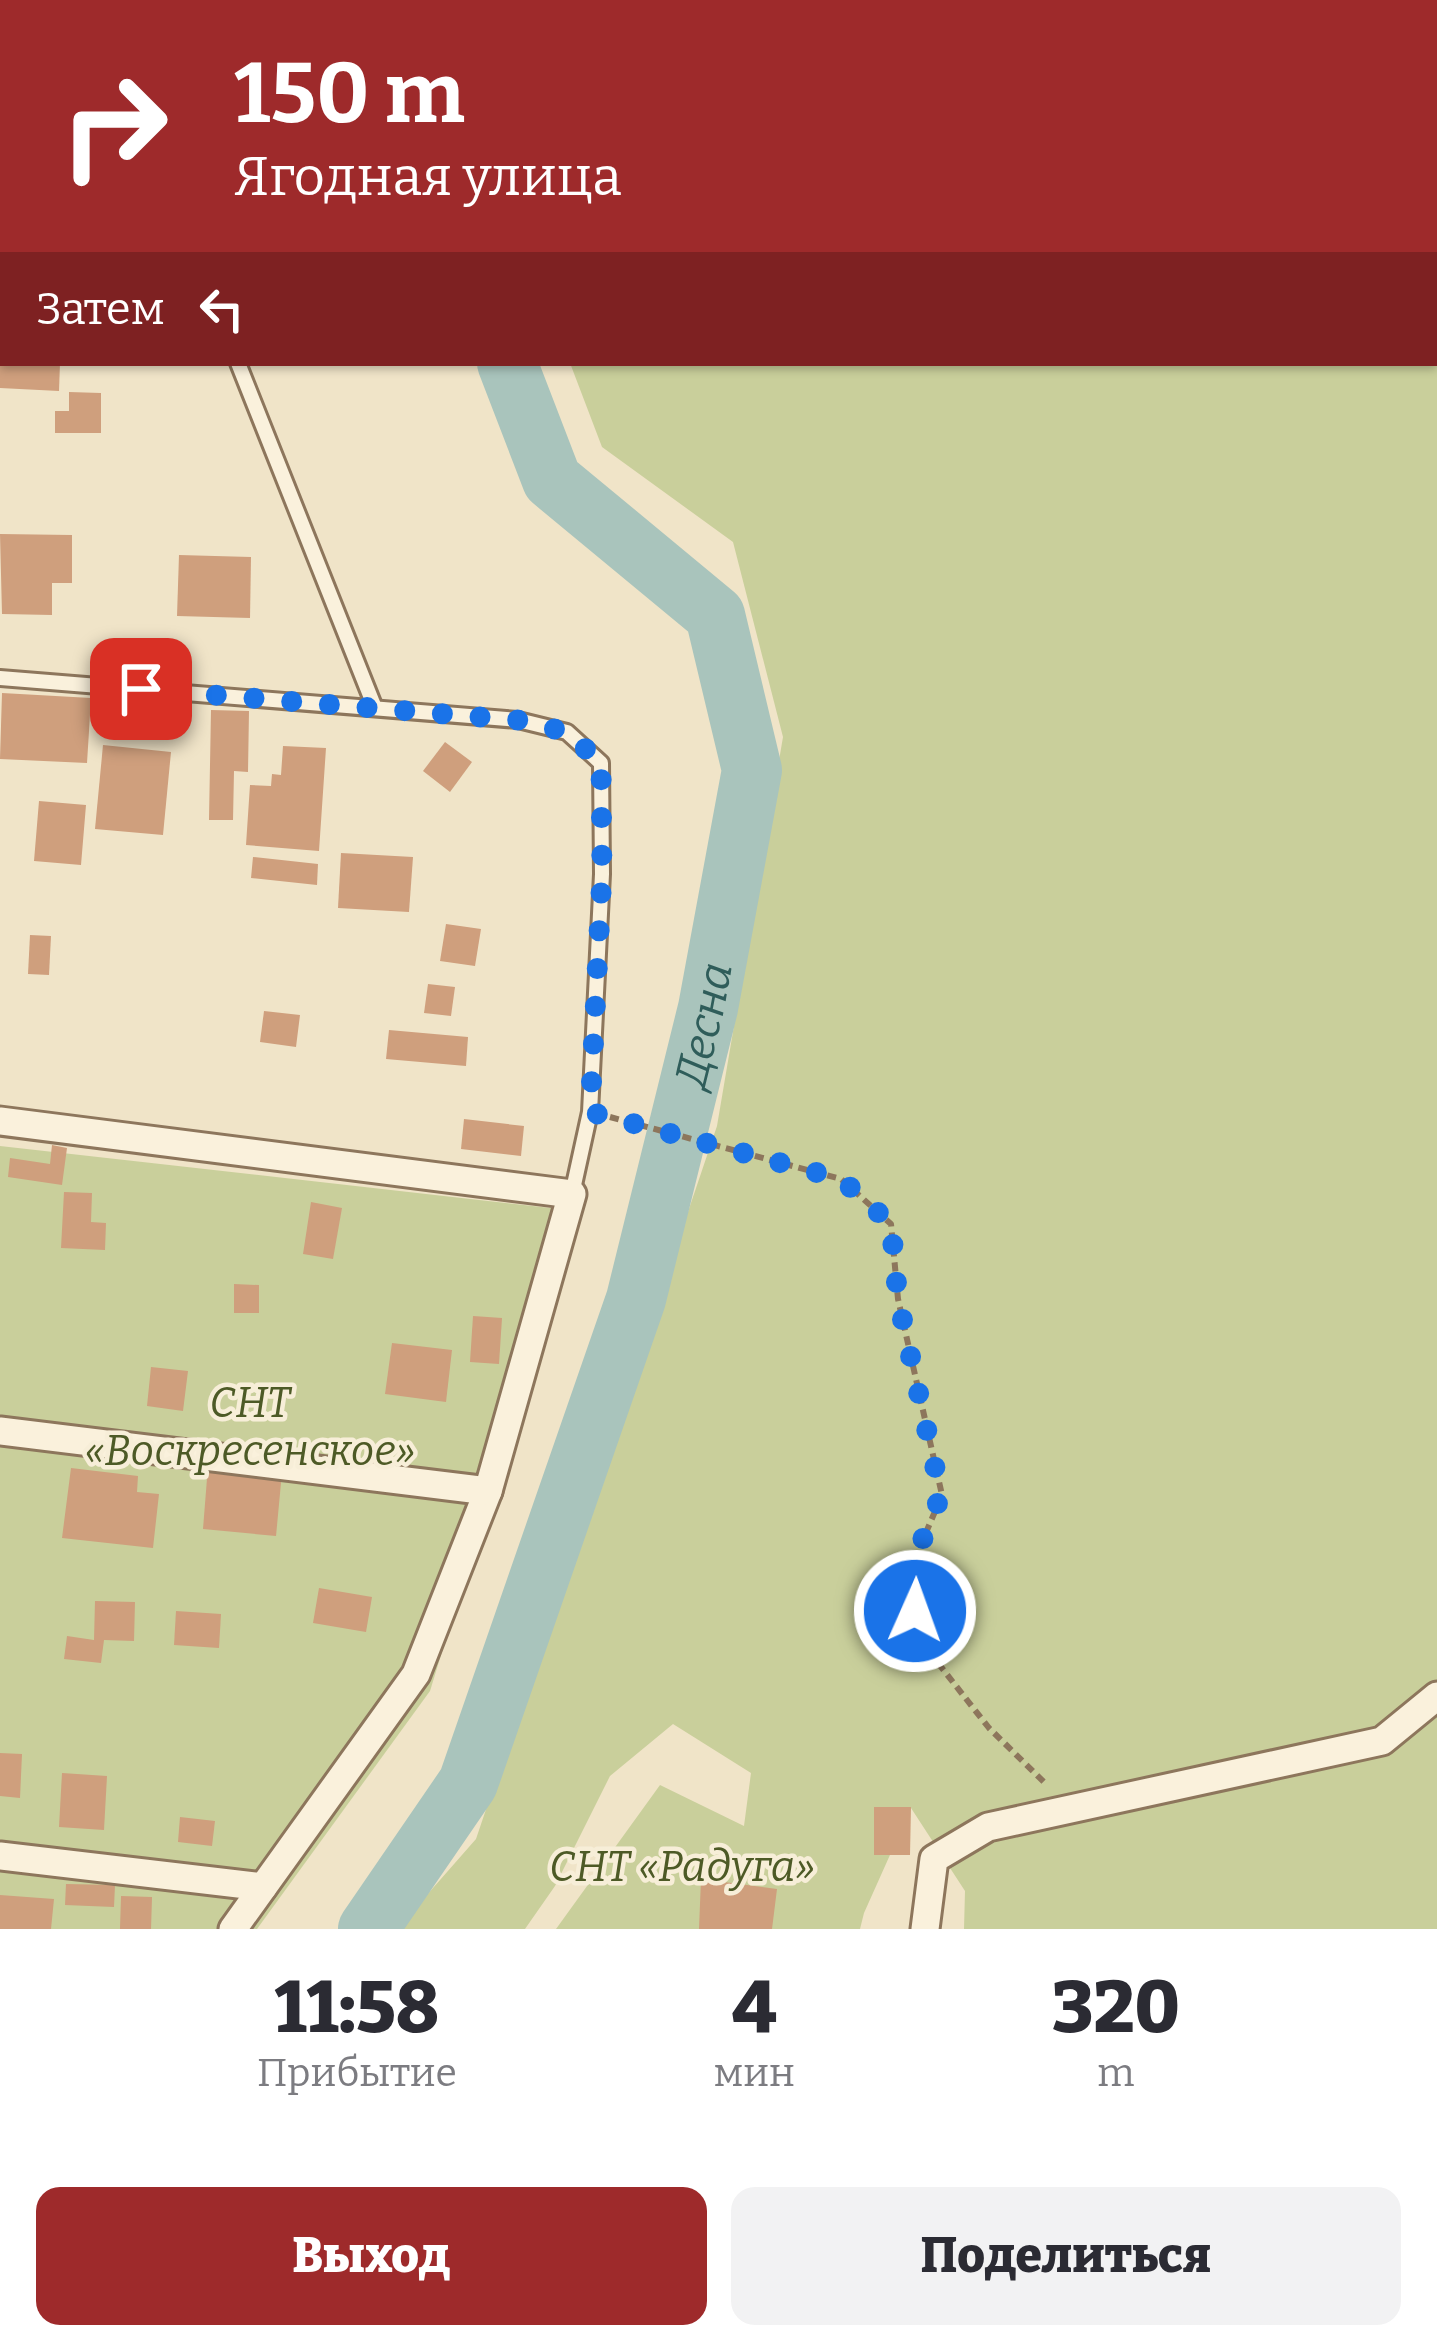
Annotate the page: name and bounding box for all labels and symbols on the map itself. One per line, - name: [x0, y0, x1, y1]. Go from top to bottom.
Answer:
- pin: [90, 638, 192, 740]
- water label: Десна: [663, 958, 744, 1096]
- park label: СНТ «Воскресенское»: [85, 1378, 415, 1476]
- position arrow: [852, 1548, 978, 1674]
- park label: СНТ «Радуга»: [549, 1842, 815, 1892]

